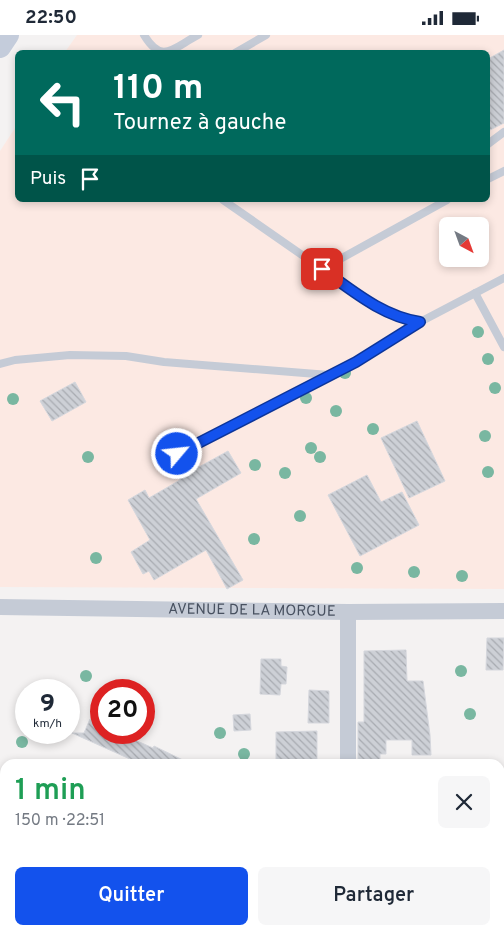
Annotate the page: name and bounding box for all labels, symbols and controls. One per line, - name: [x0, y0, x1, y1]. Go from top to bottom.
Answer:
- text: 22:50: [25, 6, 77, 30]
- text: 110 m: [113, 67, 203, 111]
- icon: left: [30, 70, 95, 135]
- text: Tournez à gauche: [113, 110, 286, 137]
- icon: arrive: [76, 165, 104, 193]
- text: Puis: [30, 167, 66, 191]
- north arrow: [439, 217, 489, 267]
- map controls: [439, 217, 489, 267]
- pin: [301, 248, 343, 290]
- icon: arrive: [308, 255, 336, 283]
- position arrow: [150, 427, 202, 479]
- street label: AVENUE DE LA MORGUE: [168, 600, 336, 621]
- speed limit sign: 20: [90, 679, 155, 744]
- text: 9: [40, 689, 55, 721]
- text: km/h: [33, 716, 62, 732]
- text: 1 min: [15, 773, 86, 810]
- button: close: [438, 776, 490, 828]
- text: 150 m · 22:51: [15, 811, 105, 831]
- button: Quitter: [15, 867, 248, 925]
- button: Partager: [258, 867, 490, 925]

